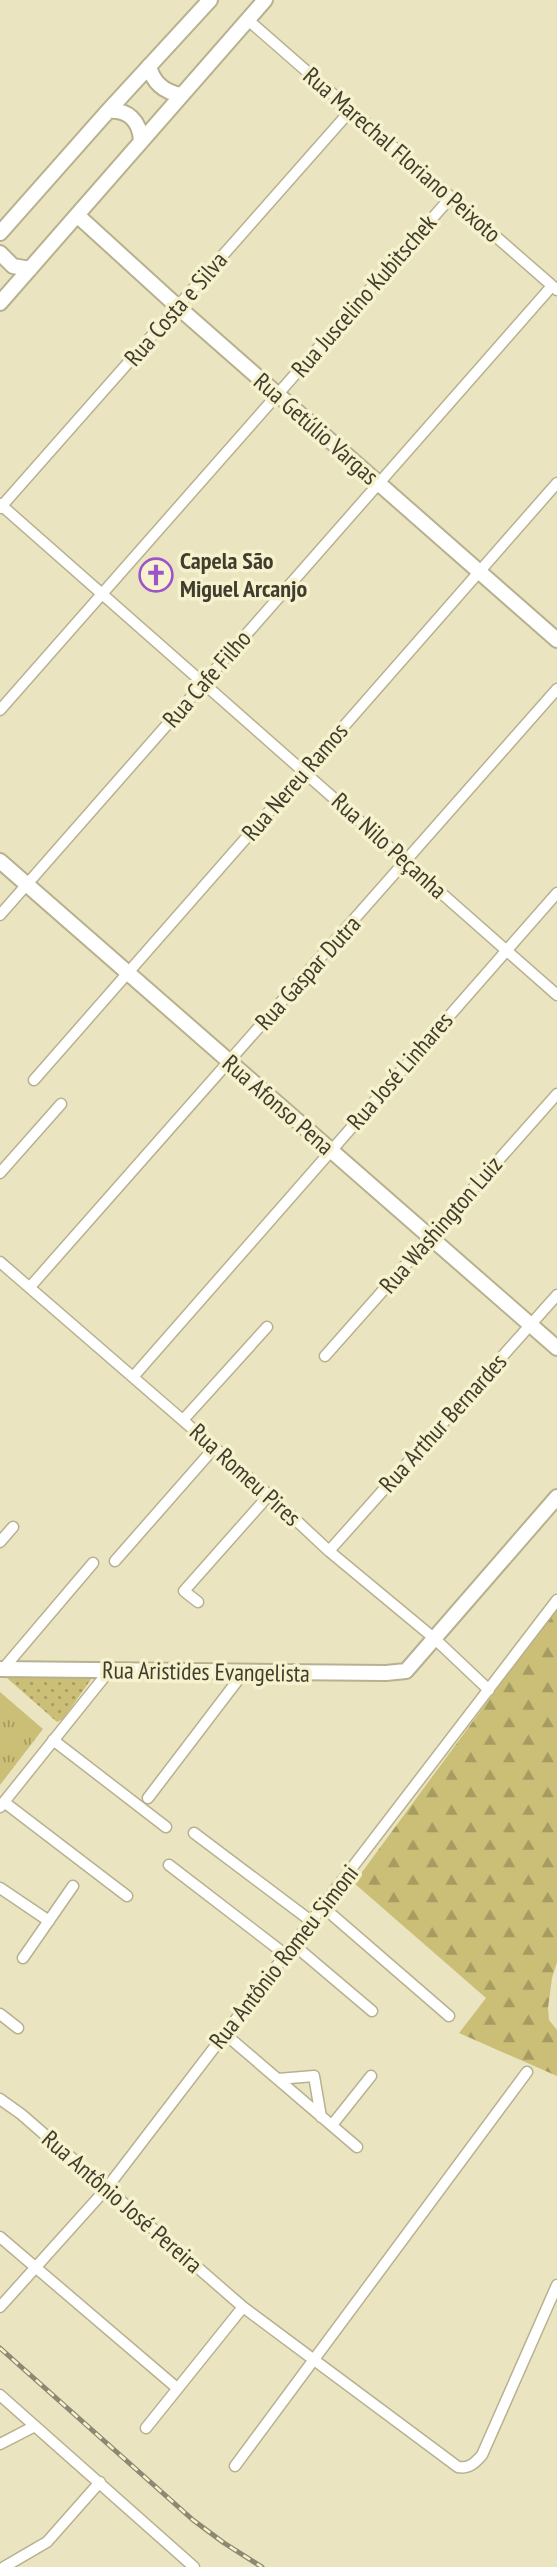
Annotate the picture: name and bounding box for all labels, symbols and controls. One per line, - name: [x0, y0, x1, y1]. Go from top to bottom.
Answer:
- street label: Rua Marechal Floriano Peixoto: [297, 60, 508, 249]
- street label: Rua Juscelino Kubitschek: [284, 207, 443, 384]
- street label: Rua Costa e Silva: [117, 245, 234, 372]
- street label: Rua Getúlio Vargas: [248, 366, 385, 491]
- place label: Capela São Miguel Arcanjo: [180, 545, 307, 604]
- church icon: Capela São Miguel Arcanjo: [137, 556, 175, 594]
- street label: Rua Cafe Filho: [156, 623, 258, 734]
- street label: Rua Nereu Ramos: [235, 716, 354, 847]
- street label: Rua Nilo Peçanha: [325, 786, 453, 905]
- street label: Rua Gaspar Dutra: [248, 909, 367, 1036]
- street label: Rua José Linhares: [340, 1005, 459, 1136]
- street label: Rua Afonso Pena: [216, 1048, 341, 1162]
- street label: Rua Washington Luiz: [372, 1150, 509, 1300]
- street label: Rua Arthur Bernardes: [372, 1347, 513, 1499]
- street label: Rua Romeu Pires: [183, 1417, 307, 1533]
- street label: Rua Aristides Evangelista: [102, 1654, 310, 1689]
- street label: Rua Antônio Romeu Simoni: [202, 1858, 365, 2055]
- street label: Rua Antônio José Pereira: [36, 2123, 209, 2280]

